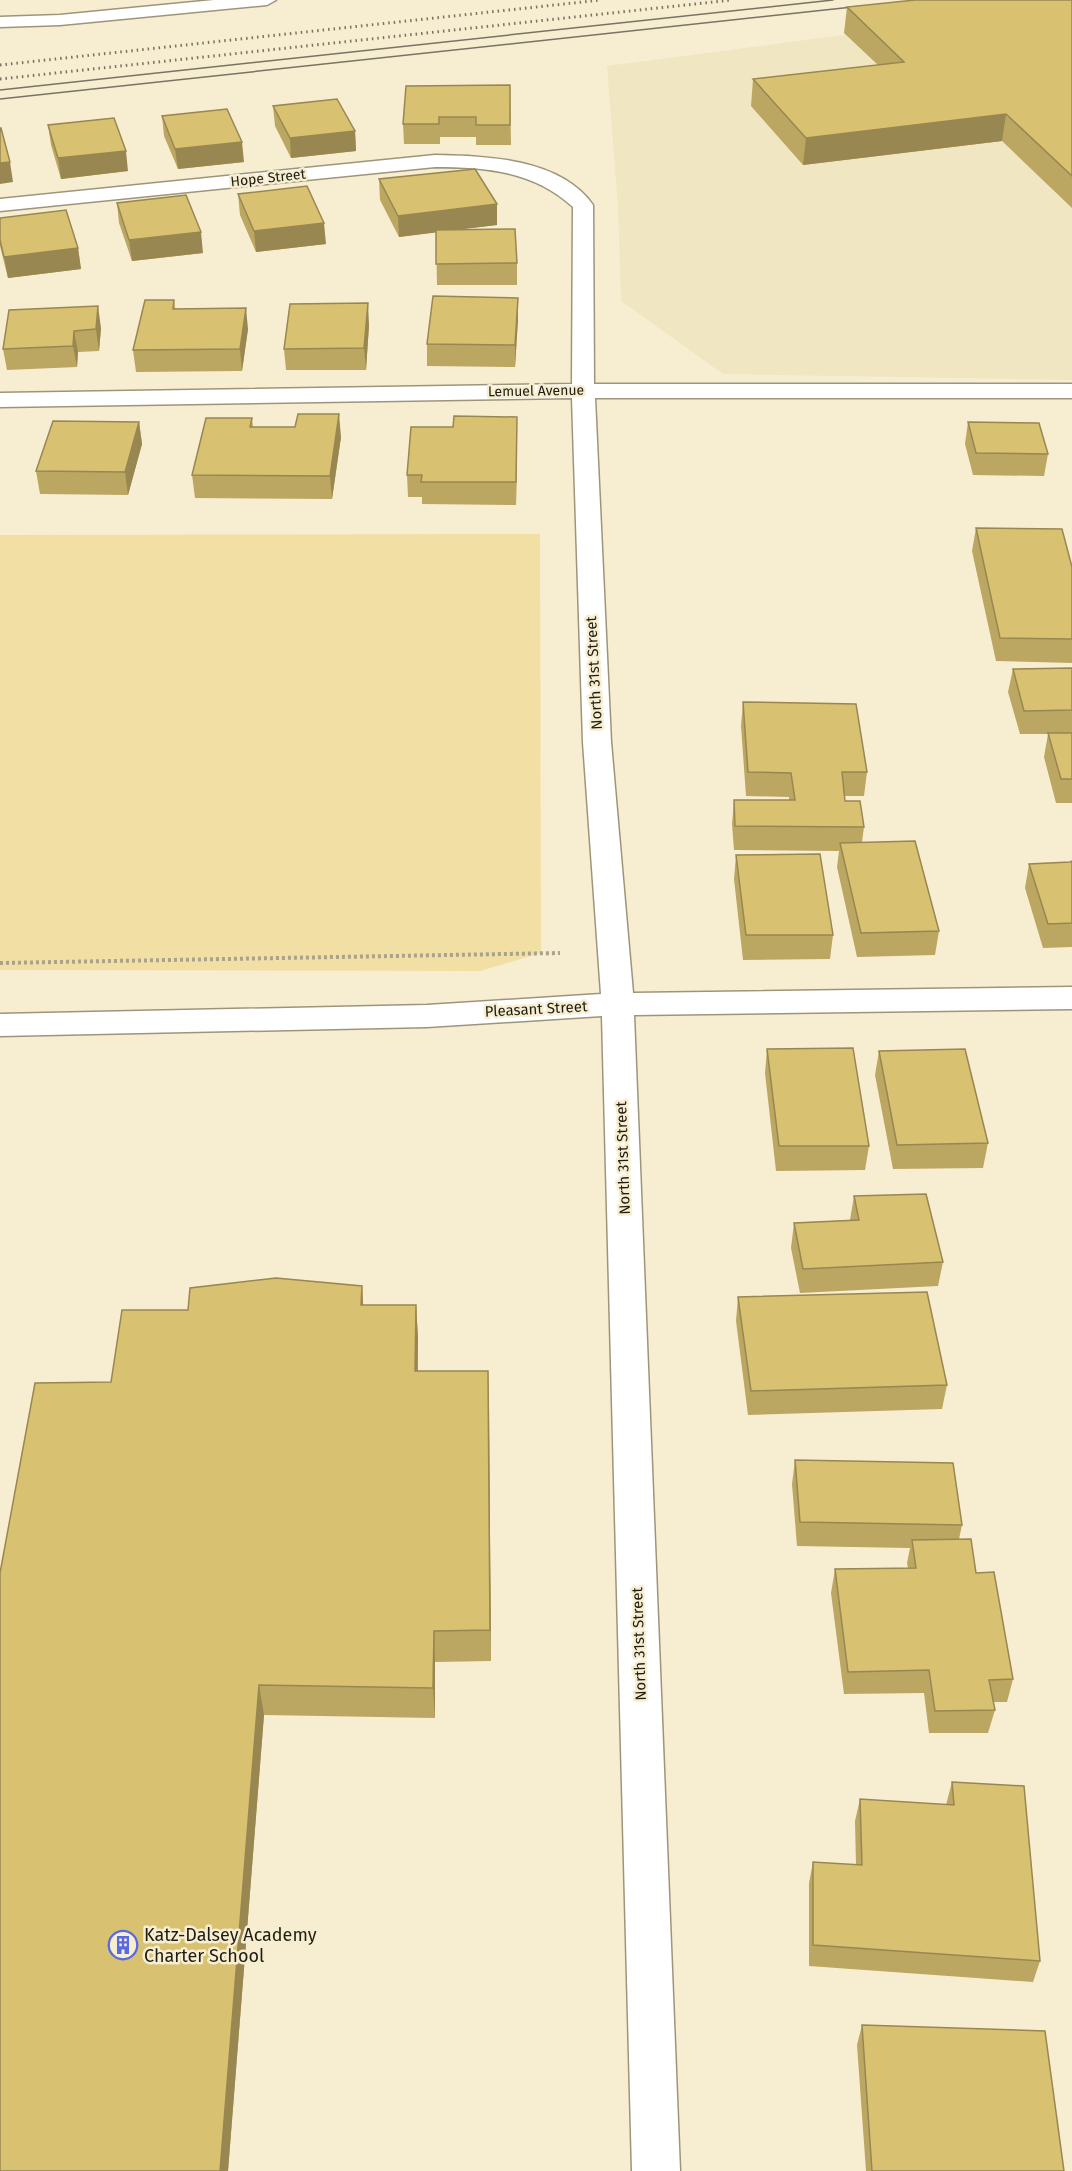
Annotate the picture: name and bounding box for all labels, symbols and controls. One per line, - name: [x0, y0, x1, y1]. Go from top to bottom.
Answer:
- street label: Hope Street: [230, 166, 307, 190]
- street label: Lemuel Avenue: [488, 382, 584, 400]
- street label: North 31st Street: [582, 615, 606, 730]
- street label: Pleasant Street: [484, 997, 588, 1021]
- street label: North 31st Street: [612, 1100, 634, 1215]
- street label: North 31st Street: [628, 1586, 650, 1701]
- place label: Katz-Dalsey Academy Charter School: [144, 1924, 317, 1967]
- building icon: Katz-Dalsey Academy Charter School: [107, 1929, 139, 1961]

